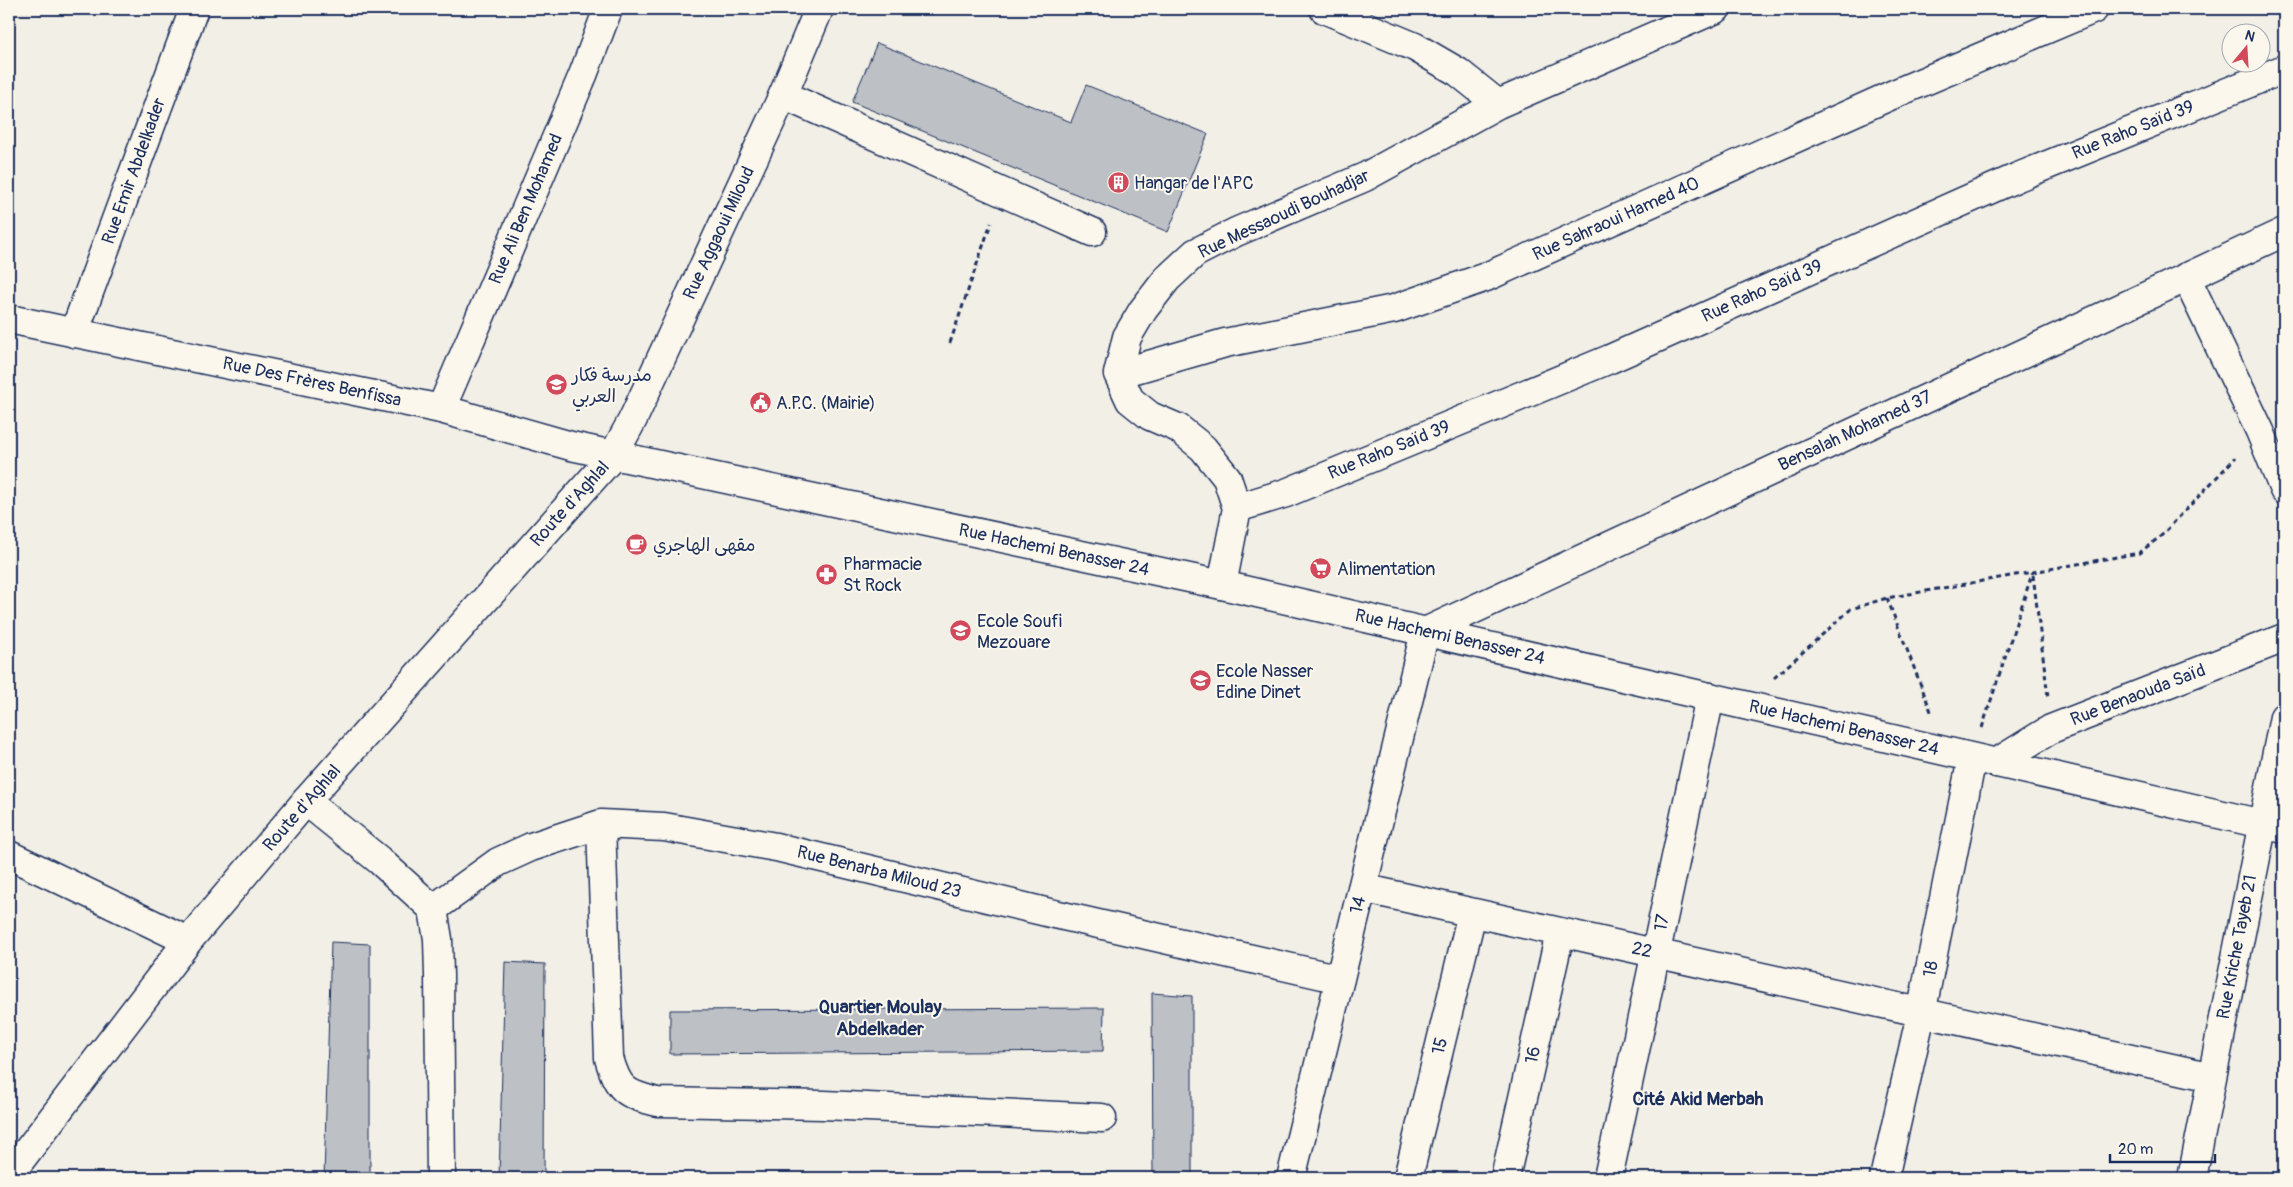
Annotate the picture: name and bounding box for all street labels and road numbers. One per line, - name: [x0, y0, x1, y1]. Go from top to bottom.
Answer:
- street label: Rue Emir Abdelkader: [97, 94, 171, 247]
- street label: Rue Raho Saïd 39: [2069, 95, 2197, 165]
- street label: Rue Ali Ben Mohamed: [484, 130, 568, 288]
- street label: Rue Aggaoui Miloud: [678, 163, 760, 303]
- street label: Rue Messaoudi Bouhadjar: [1195, 164, 1374, 264]
- street label: Rue Sahraoui Hamed 40: [1529, 172, 1703, 266]
- street label: Rue Raho Saïd 39: [1698, 254, 1826, 328]
- street label: Rue Des Frères Benfissa: [221, 352, 403, 412]
- street label: Bensalah Mohamed 37: [1775, 385, 1936, 477]
- street label: Rue Raho Saïd 39: [1325, 415, 1453, 485]
- street label: Route d'Aghlal: [525, 456, 615, 552]
- street label: Rue Hachemi Benasser 24: [957, 519, 1152, 582]
- street label: Rue Hachemi Benasser 24: [1353, 604, 1548, 670]
- street label: Rue Benaouda Saïd: [2067, 659, 2209, 731]
- street label: Rue Hachemi Benasser 24: [1747, 695, 1942, 761]
- street label: Route d'Aghlal: [258, 760, 346, 856]
- street label: Rue Benarba Miloud 23: [794, 840, 964, 904]
- street label: Rue Kriche Tayeb 21: [2212, 873, 2262, 1021]
- street label: 14: [1345, 893, 1371, 916]
- street label: 17: [1649, 912, 1675, 933]
- street label: 22: [1630, 937, 1654, 963]
- street label: 18: [1918, 959, 1944, 979]
- street label: 15: [1427, 1035, 1453, 1057]
- street label: 16: [1520, 1044, 1546, 1066]

